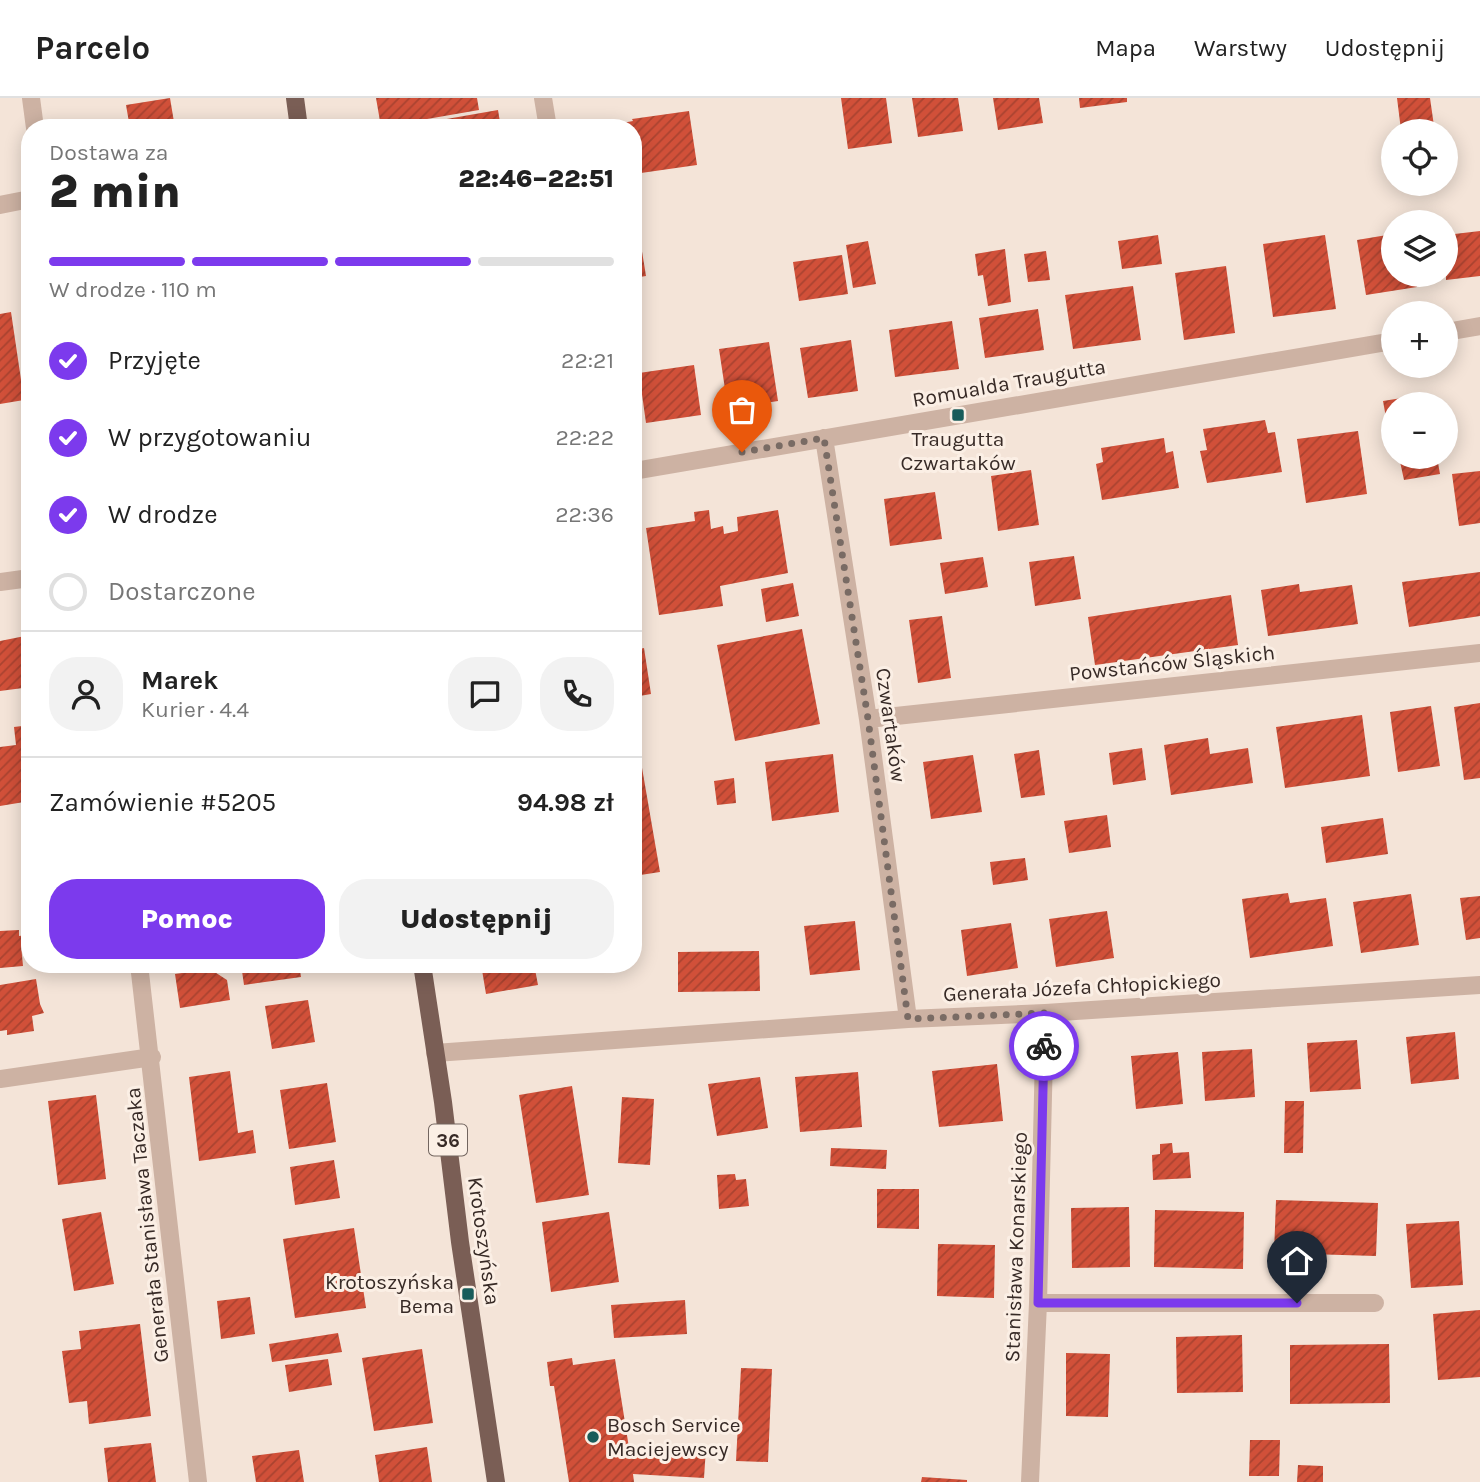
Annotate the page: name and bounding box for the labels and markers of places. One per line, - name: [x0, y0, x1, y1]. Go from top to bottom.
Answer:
- pin: [712, 380, 772, 452]
- marker: Traugutta Czwartaków: [950, 407, 966, 423]
- place label: Traugutta Czwartaków: [900, 427, 1016, 475]
- pin: [1267, 1231, 1327, 1303]
- place label: Krotoszyńska Bema: [325, 1270, 454, 1318]
- marker: Krotoszyńska Bema: [460, 1286, 476, 1302]
- place label: Bosch Service Maciejewscy: [607, 1413, 741, 1461]
- marker: Bosch Service Maciejewscy: [585, 1429, 601, 1445]

